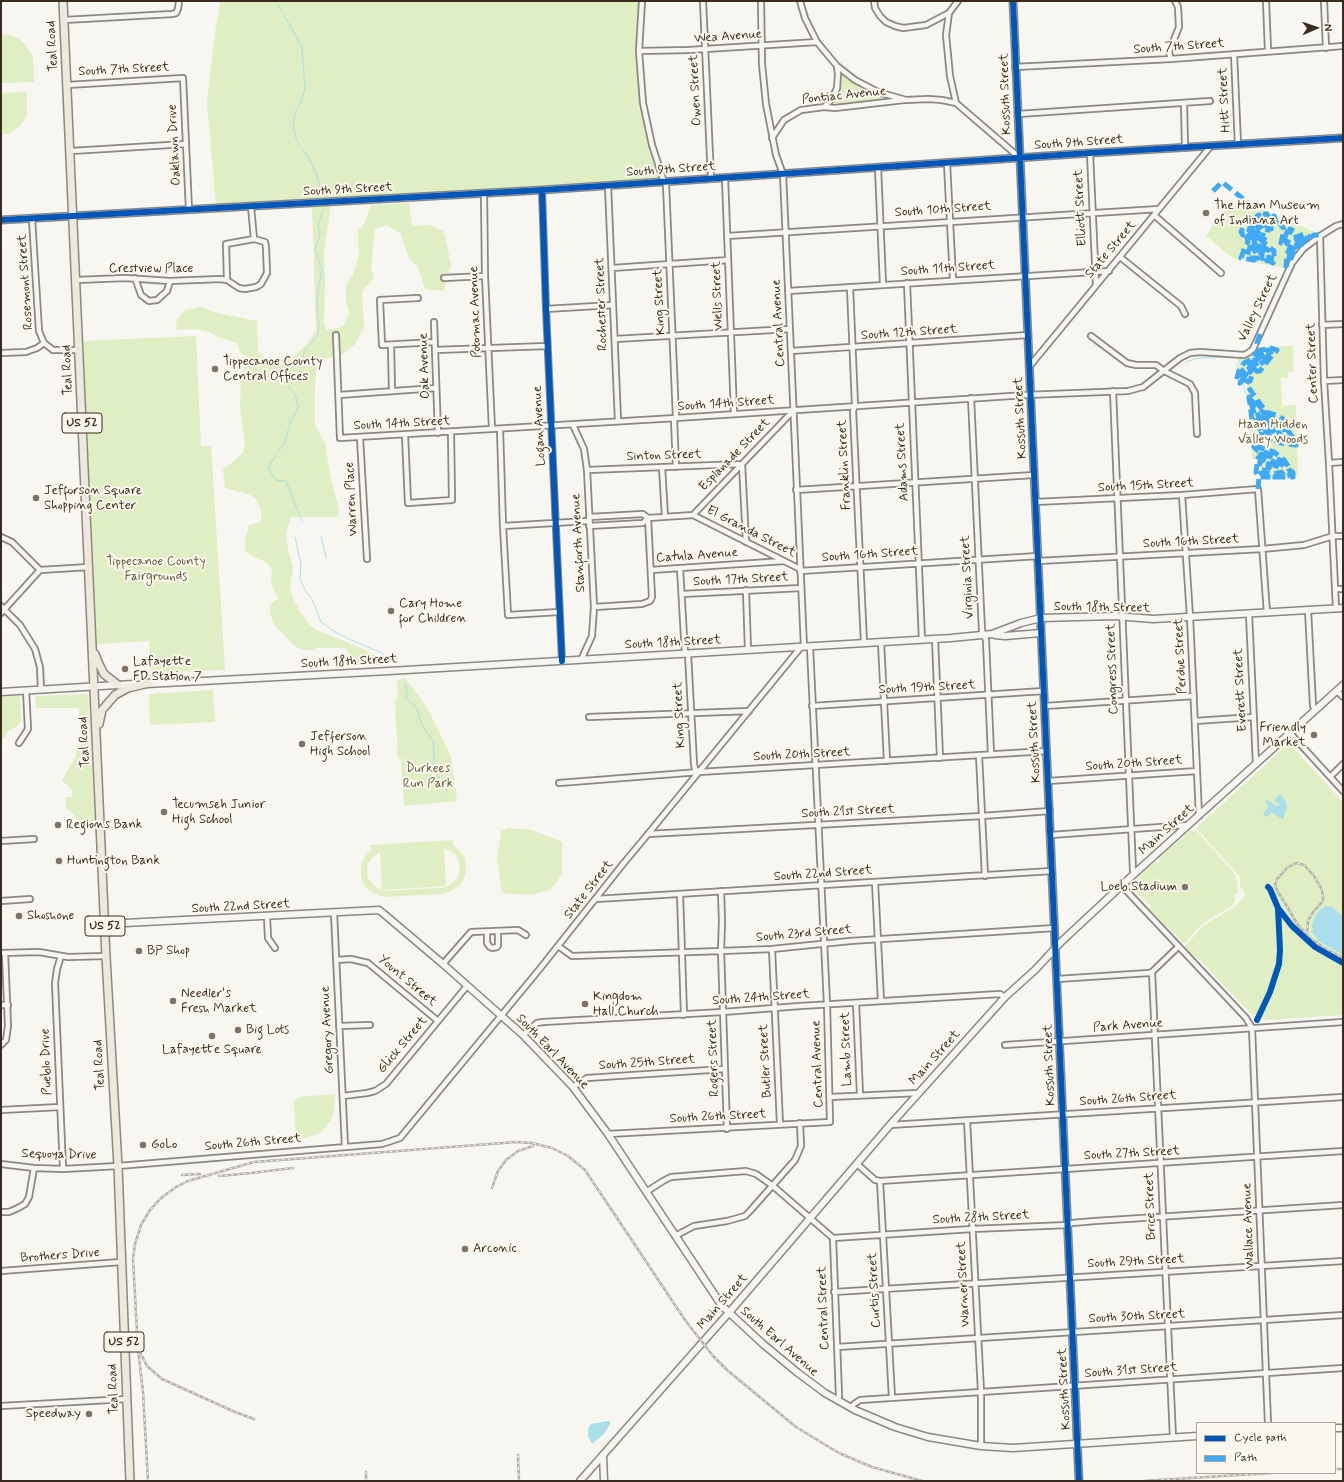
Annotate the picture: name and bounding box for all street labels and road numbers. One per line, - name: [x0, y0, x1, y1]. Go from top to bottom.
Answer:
- street label: Teal Road: [44, 20, 62, 72]
- street label: Wea Avenue: [693, 27, 763, 47]
- street label: South 7th Street: [1133, 36, 1225, 58]
- street label: Kossuth Street: [997, 53, 1015, 135]
- street label: Owen Street: [686, 54, 706, 126]
- street label: South 7th Street: [78, 60, 170, 80]
- street label: Hitt Street: [1215, 67, 1235, 133]
- street label: Pontiac Avenue: [801, 84, 887, 108]
- street label: Oaklawn Drive: [165, 104, 185, 186]
- street label: South 9th Street: [1034, 132, 1124, 154]
- street label: South 9th Street: [626, 159, 716, 181]
- street label: Elliott Street: [1071, 169, 1091, 247]
- street label: South 9th Street: [303, 180, 393, 200]
- street label: South 10th Street: [894, 199, 992, 221]
- street label: State Street: [1082, 218, 1140, 282]
- street label: Rosemont Street: [15, 234, 37, 330]
- street label: Rochester Street: [593, 257, 611, 351]
- street label: South 11th Street: [900, 258, 996, 280]
- street label: Crestview Place: [109, 261, 193, 277]
- street label: Wells Street: [709, 261, 727, 331]
- street label: Potomac Avenue: [467, 266, 485, 358]
- street label: King Street: [650, 268, 670, 336]
- street label: Valley Street: [1235, 272, 1281, 344]
- street label: Central Avenue: [769, 279, 789, 367]
- street label: South 12th Street: [861, 322, 957, 344]
- street label: Center Street: [1304, 322, 1322, 404]
- street label: Oak Avenue: [416, 333, 434, 399]
- street label: Teal Road: [59, 344, 77, 396]
- street label: Kossuth Street: [1011, 377, 1031, 459]
- street label: Logan Avenue: [530, 385, 550, 467]
- street label: South 14th Street: [677, 393, 775, 415]
- road number: US 52: [62, 413, 102, 433]
- street label: South 14th Street: [353, 414, 451, 434]
- street label: Esplanade Street: [696, 415, 774, 495]
- street label: Franklin Street: [835, 419, 855, 511]
- street label: Adams Street: [893, 422, 913, 502]
- street label: Sinton Street: [626, 447, 702, 465]
- street label: Warren Place: [342, 461, 362, 537]
- street label: South 15th Street: [1098, 476, 1194, 496]
- street label: Stanforth Avenue: [569, 493, 589, 593]
- street label: El Granda Street: [704, 503, 798, 561]
- street label: South 16th Street: [1142, 532, 1240, 552]
- street label: Virginia Street: [958, 535, 978, 619]
- street label: South 16th Street: [821, 544, 919, 566]
- street label: Catula Avenue: [656, 545, 738, 567]
- street label: South 17th Street: [693, 570, 789, 590]
- street label: South 18th Street: [1054, 599, 1150, 617]
- street label: Perdue Street: [1171, 617, 1191, 695]
- street label: Congress Street: [1104, 623, 1122, 715]
- street label: South 18th Street: [624, 633, 722, 653]
- street label: Everett Street: [1231, 648, 1251, 732]
- street label: South 18th Street: [300, 652, 398, 672]
- street label: South 19th Street: [878, 678, 976, 698]
- street label: King Street: [670, 681, 690, 749]
- street label: Kossuth Street: [1025, 701, 1045, 783]
- street label: Teal Road: [76, 716, 94, 768]
- street label: South 20th Street: [753, 745, 851, 765]
- street label: South 20th Street: [1085, 753, 1183, 775]
- street label: Main Street: [1136, 801, 1198, 859]
- street label: South 21st Street: [801, 802, 895, 822]
- street label: State Street: [561, 857, 617, 923]
- street label: South 22nd Street: [773, 863, 873, 885]
- street label: South 22nd Street: [191, 897, 291, 917]
- road number: US 52: [85, 916, 125, 936]
- street label: South 23rd Street: [755, 922, 853, 946]
- street label: Yount Street: [374, 952, 440, 1010]
- street label: Gregory Avenue: [318, 986, 338, 1074]
- street label: South 24th Street: [712, 987, 810, 1009]
- street label: South Earl Avenue: [512, 1011, 592, 1093]
- street label: Lamb Street: [838, 1011, 856, 1087]
- street label: Glick Street: [375, 1013, 431, 1077]
- street label: Park Avenue: [1092, 1016, 1164, 1036]
- street label: Rogers Street: [705, 1019, 723, 1097]
- street label: Central Avenue: [809, 1020, 827, 1108]
- street label: Butler Street: [756, 1024, 776, 1098]
- street label: Kossuth Street: [1041, 1024, 1059, 1106]
- street label: Main Street: [906, 1027, 964, 1089]
- street label: Pueblo Drive: [38, 1028, 56, 1096]
- street label: Teal Road: [91, 1039, 109, 1091]
- street label: South 25th Street: [598, 1052, 696, 1074]
- street label: South 26th Street: [1079, 1088, 1177, 1110]
- street label: South 26th Street: [669, 1107, 767, 1127]
- street label: South 26th Street: [204, 1131, 302, 1155]
- street label: South 27th Street: [1083, 1144, 1181, 1164]
- street label: Sequoya Drive: [21, 1147, 97, 1163]
- street label: Brice Street: [1142, 1172, 1160, 1240]
- street label: Wallace Avenue: [1240, 1183, 1258, 1269]
- street label: South 28th Street: [932, 1208, 1030, 1228]
- street label: Warner Street: [954, 1241, 974, 1327]
- street label: Brothers Drive: [20, 1245, 100, 1267]
- street label: Curtis Street: [865, 1252, 885, 1328]
- street label: South 29th Street: [1087, 1252, 1185, 1272]
- street label: Central Street: [815, 1266, 833, 1350]
- street label: Main Street: [694, 1271, 752, 1333]
- street label: South Earl Avenue: [737, 1304, 821, 1380]
- street label: South 30th Street: [1088, 1307, 1186, 1327]
- road number: US 52: [104, 1332, 144, 1352]
- street label: Kossuth Street: [1055, 1348, 1075, 1430]
- street label: South 31st Street: [1084, 1360, 1178, 1382]
- street label: Teal Road: [105, 1363, 123, 1415]

